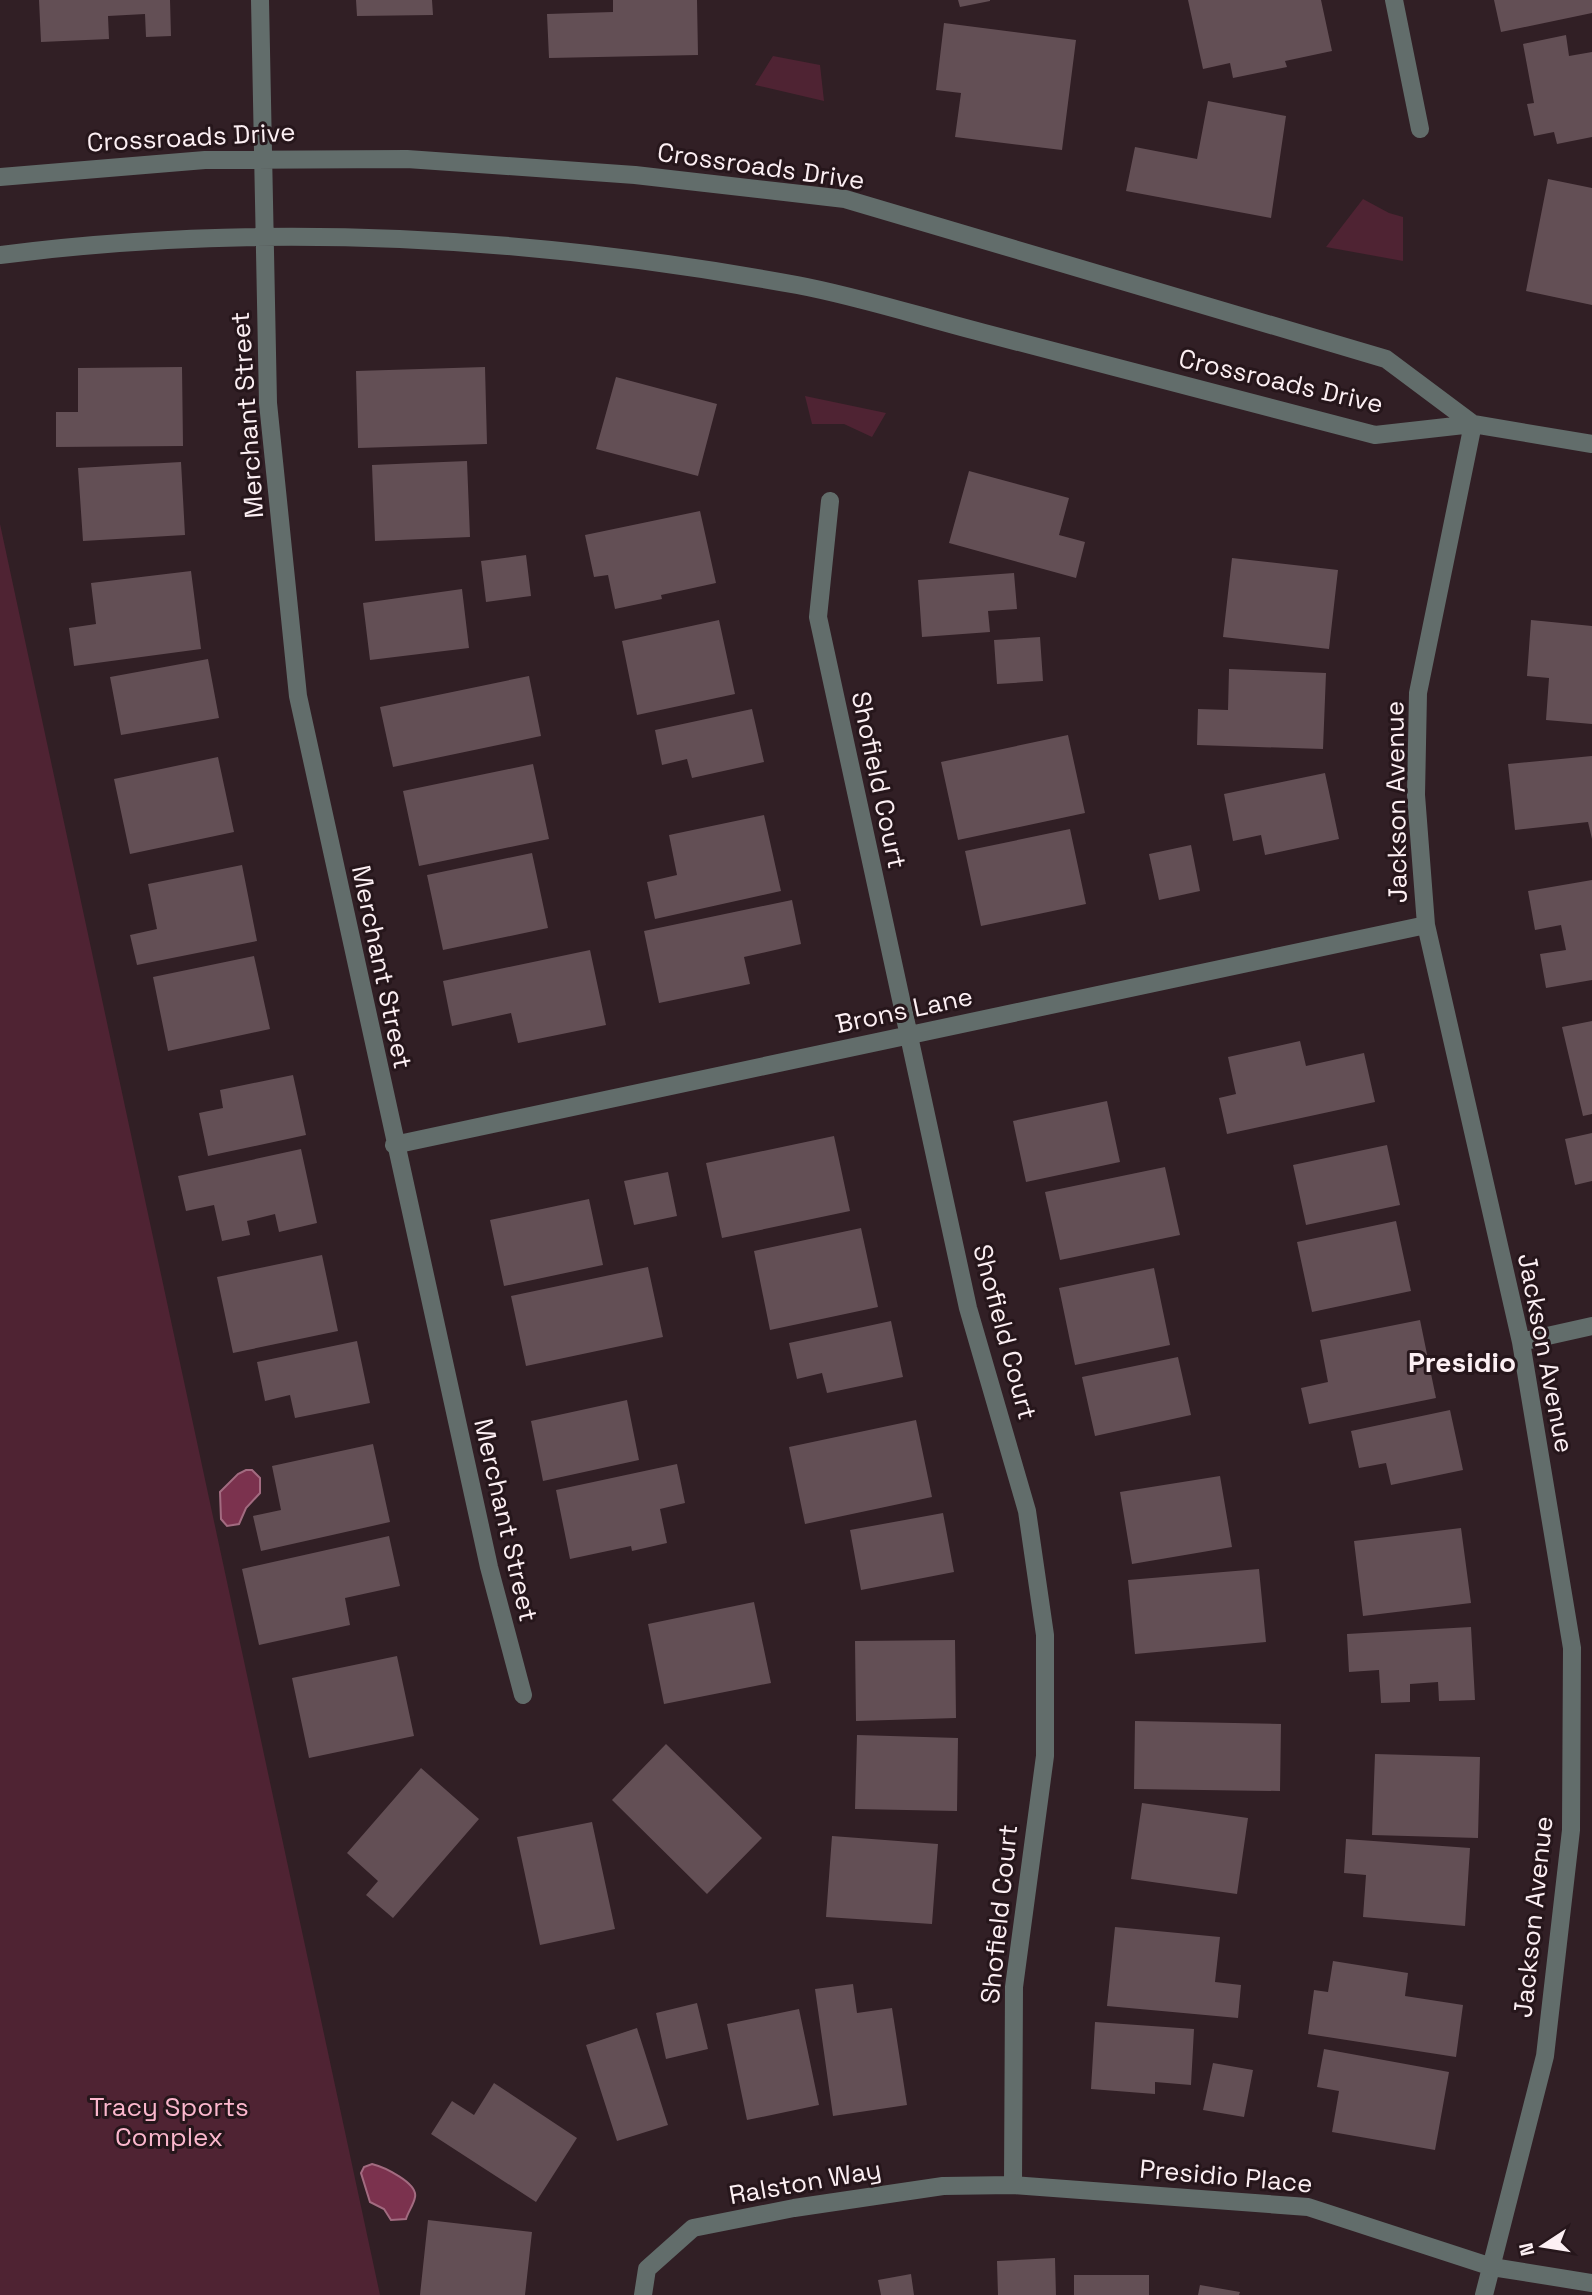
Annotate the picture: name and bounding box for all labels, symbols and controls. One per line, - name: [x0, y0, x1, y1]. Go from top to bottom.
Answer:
- street label: Crossroads Drive: [86, 115, 296, 159]
- street label: Crossroads Drive: [655, 135, 867, 197]
- street label: Merchant Street: [223, 310, 271, 520]
- street label: Crossroads Drive: [1175, 341, 1387, 421]
- street label: Shofield Court: [844, 688, 914, 872]
- street label: Jackson Avenue: [1377, 700, 1415, 904]
- street label: Merchant Street: [344, 862, 420, 1072]
- street label: Brons Lane: [832, 979, 976, 1041]
- street label: Shofield Court: [965, 1241, 1045, 1423]
- street label: Jackson Avenue: [1510, 1250, 1582, 1456]
- district label: Presidio: [1408, 1344, 1516, 1380]
- street label: Merchant Street: [466, 1415, 546, 1625]
- street label: Jackson Avenue: [1506, 1815, 1560, 2019]
- street label: Shofield Court: [973, 1823, 1025, 2005]
- park label: Tracy Sports Complex: [89, 2090, 249, 2154]
- street label: Presidio Place: [1138, 2151, 1314, 2201]
- street label: Ralston Way: [726, 2152, 884, 2212]
- north arrow: [1508, 2211, 1578, 2281]
- text: N: [1513, 2241, 1540, 2258]

